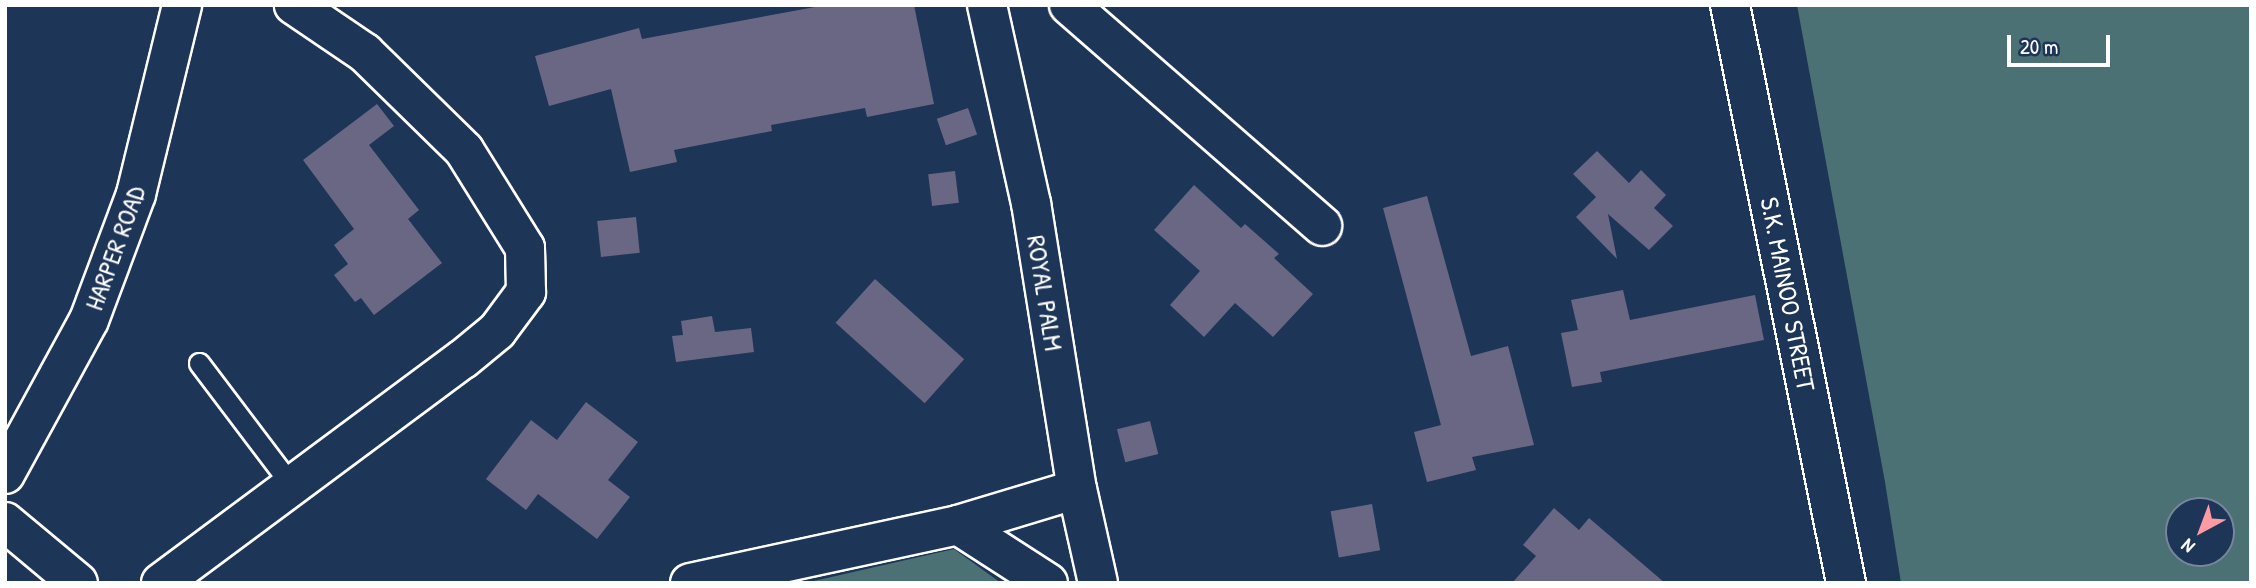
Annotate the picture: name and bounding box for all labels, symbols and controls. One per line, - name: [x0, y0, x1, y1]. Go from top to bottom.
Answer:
- scale bar: [2011, 21, 2114, 65]
- text: 20 m: [2020, 32, 2058, 61]
- street label: HARPER ROAD: [78, 182, 152, 314]
- street label: S.K. MAINOO STREET: [1754, 194, 1822, 394]
- street label: ROYAL PALM: [1020, 233, 1070, 353]
- north arrow: [2165, 497, 2235, 567]
- text: N: [2175, 533, 2200, 559]

